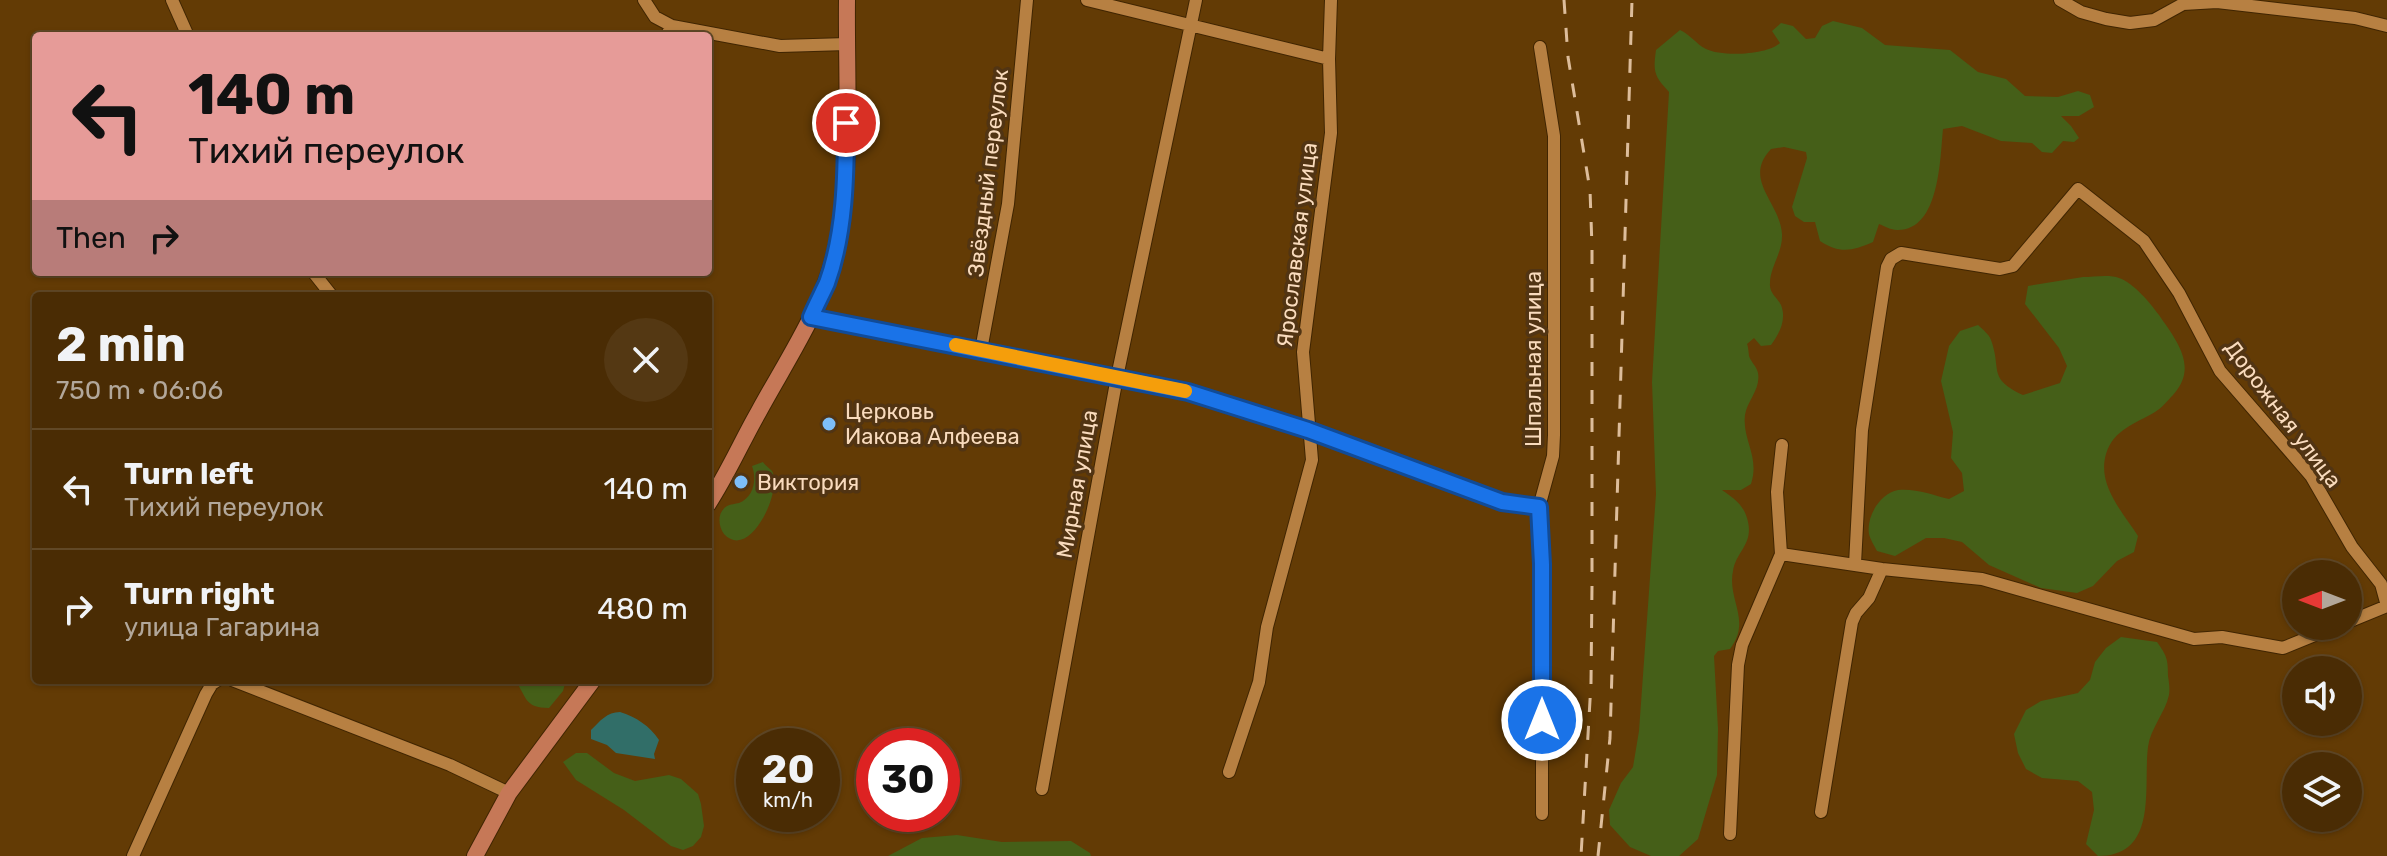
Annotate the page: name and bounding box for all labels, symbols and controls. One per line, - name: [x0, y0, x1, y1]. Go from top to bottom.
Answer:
- text: 140 m: [188, 62, 355, 128]
- icon: left: [56, 64, 160, 168]
- street label: Звёздный переулок: [962, 67, 1014, 279]
- pin: [812, 89, 880, 157]
- icon: arrive: [824, 101, 868, 145]
- text: Тихий переулок: [188, 129, 465, 172]
- street label: Ярославская улица: [1271, 141, 1323, 349]
- icon: right: [142, 216, 186, 260]
- text: Then: [56, 220, 126, 256]
- street label: Шпальная улица: [1520, 271, 1547, 447]
- text: 2 min: [56, 316, 186, 373]
- button: close: [604, 318, 688, 402]
- street label: Дорожная улица: [2219, 335, 2347, 493]
- text: 750 m · 06:06: [56, 375, 223, 406]
- place label: Церковь Иакова Алфеева: [845, 398, 1020, 450]
- street label: Мирная улица: [1051, 408, 1103, 560]
- marker: Церковь Иакова Алфеева: [820, 415, 838, 433]
- text: Turn left: [124, 456, 254, 492]
- icon: left: [56, 467, 100, 511]
- place label: Виктория: [757, 469, 859, 496]
- text: 140 m: [603, 471, 688, 507]
- marker: Виктория: [732, 473, 750, 491]
- text: Тихий переулок: [124, 492, 324, 523]
- north arrow: [2282, 560, 2362, 640]
- map controls: [2282, 560, 2362, 832]
- text: Turn right: [124, 576, 275, 612]
- icon: right: [56, 587, 100, 631]
- text: 480 m: [597, 591, 688, 627]
- text: улица Гагарина: [124, 612, 320, 643]
- button: sound: [2282, 656, 2362, 736]
- position arrow: [1500, 678, 1584, 762]
- speed limit sign: 30: [856, 728, 960, 832]
- text: 20: [761, 746, 815, 793]
- button: layers: [2282, 752, 2362, 832]
- text: km/h: [763, 788, 813, 812]

